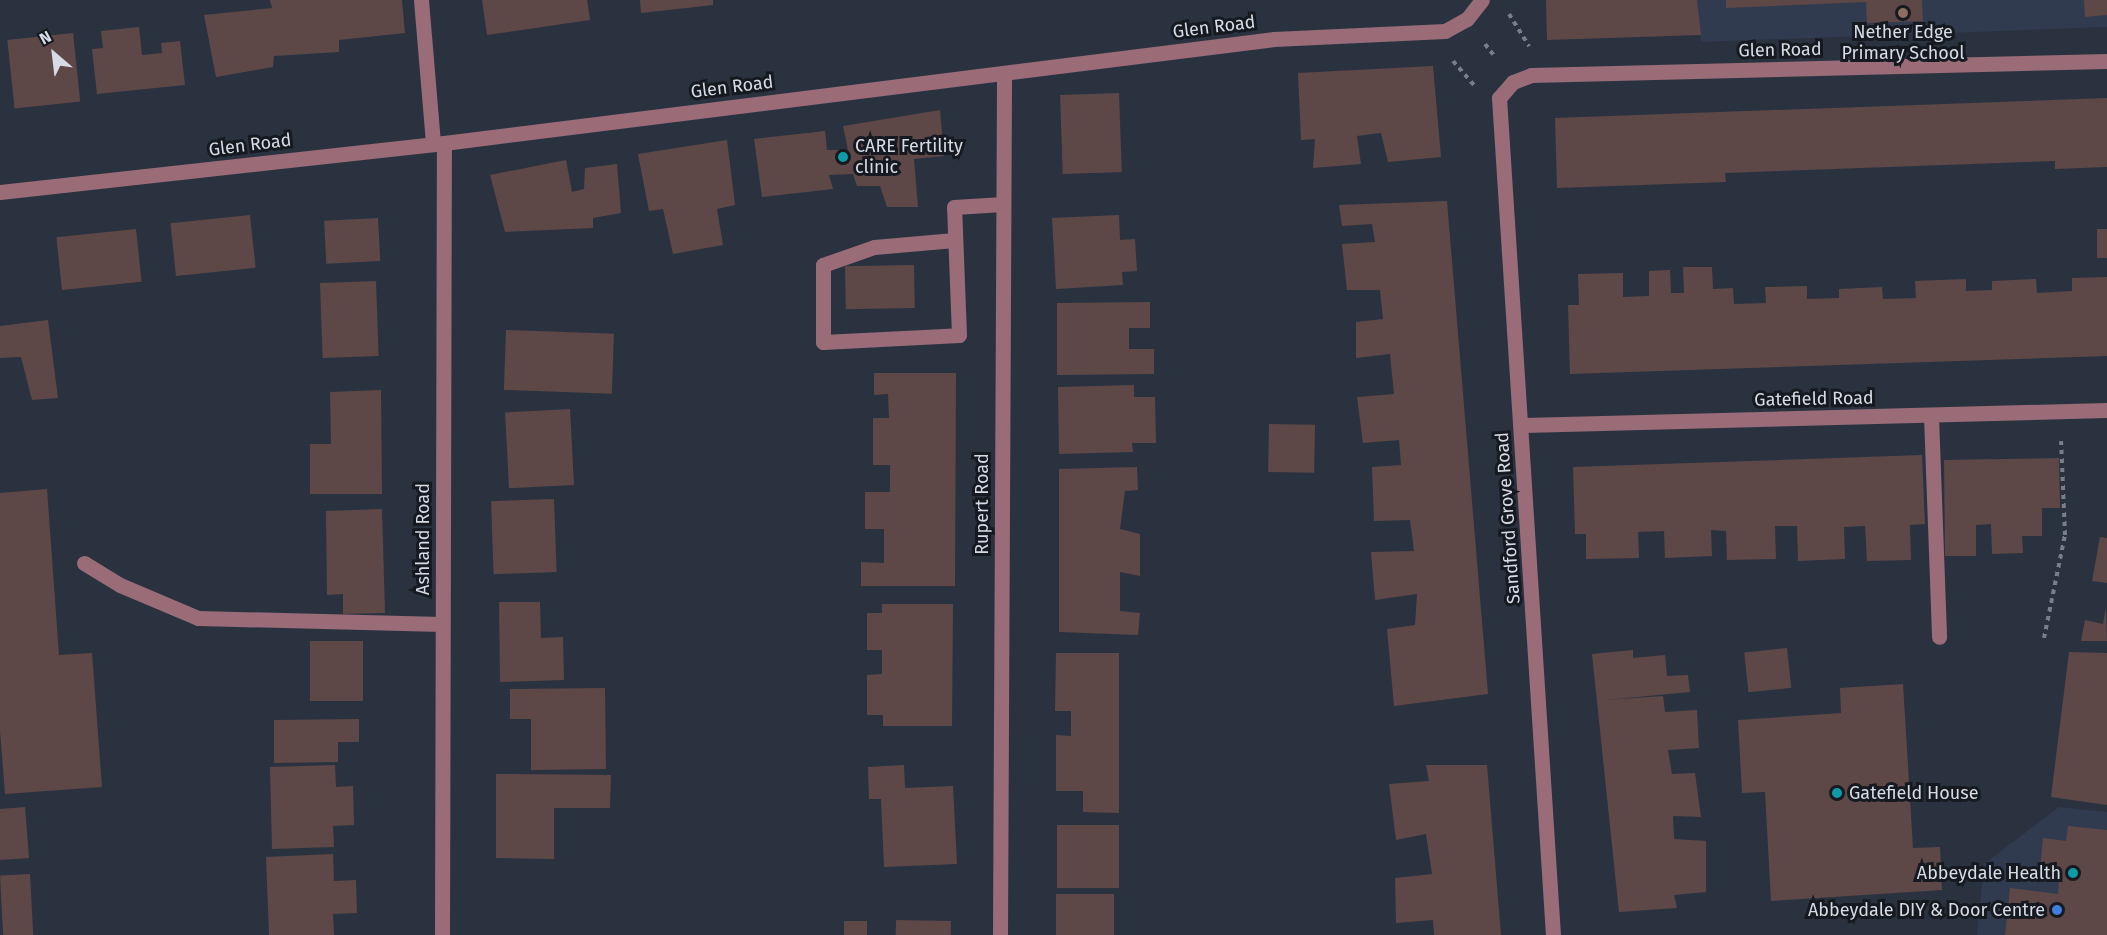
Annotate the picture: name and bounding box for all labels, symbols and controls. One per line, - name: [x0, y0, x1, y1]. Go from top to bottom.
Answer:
- marker: Nether Edge Primary School: [1896, 6, 1910, 20]
- street label: Glen Road: [1171, 11, 1257, 43]
- place label: Nether Edge Primary School: [1841, 22, 1965, 64]
- north arrow: [24, 24, 84, 84]
- text: N: [36, 27, 54, 49]
- street label: Glen Road: [1738, 38, 1822, 62]
- street label: Glen Road: [689, 71, 775, 103]
- street label: Glen Road: [207, 129, 293, 161]
- place label: CARE Fertility clinic: [855, 136, 963, 178]
- marker: CARE Fertility clinic: [836, 150, 850, 164]
- street label: Gatefield Road: [1754, 387, 1874, 411]
- street label: Sandford Grove Road: [1491, 431, 1525, 605]
- street label: Rupert Road: [971, 453, 993, 555]
- street label: Ashland Road: [412, 483, 434, 595]
- place label: Gatefield House: [1849, 782, 1979, 804]
- marker: Gatefield House: [1830, 786, 1844, 800]
- place label: Abbeydale Health: [1917, 862, 2061, 884]
- marker: Abbeydale Health: [2066, 866, 2080, 880]
- place label: Abbeydale DIY & Door Centre: [1808, 899, 2045, 921]
- marker: Abbeydale DIY & Door Centre: [2050, 903, 2064, 917]

